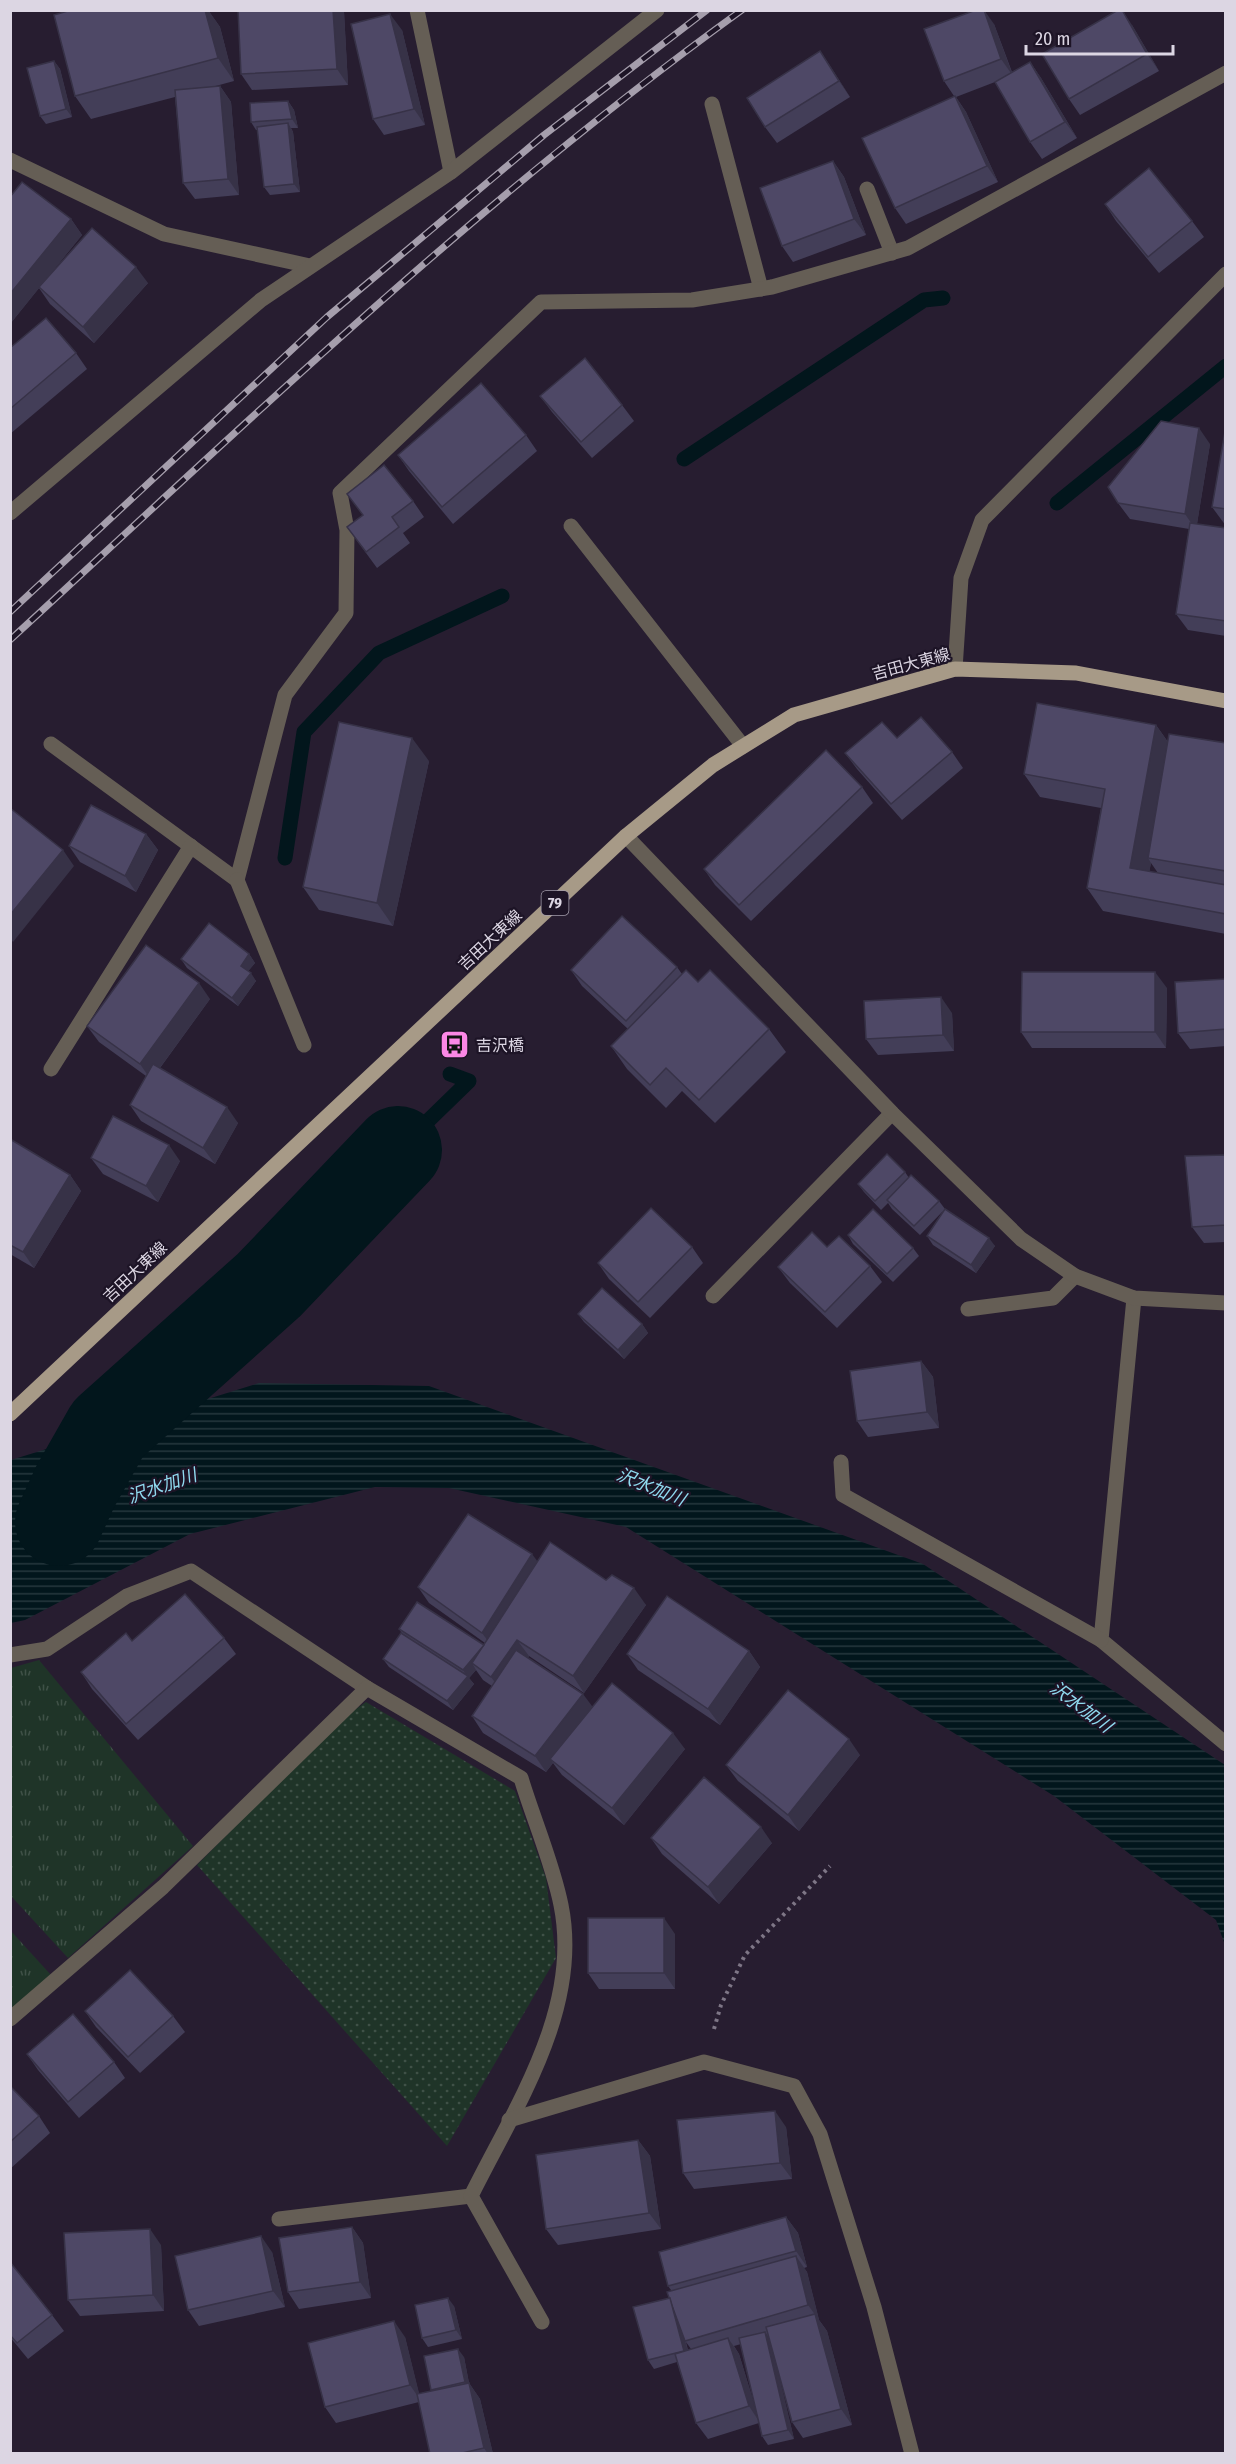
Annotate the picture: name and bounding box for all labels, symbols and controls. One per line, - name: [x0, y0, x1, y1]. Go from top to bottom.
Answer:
- scale bar: [1026, 18, 1173, 56]
- text: 20 m: [1035, 28, 1070, 50]
- street label: 吉田大東線: [870, 644, 952, 684]
- road number: 79: [542, 891, 568, 915]
- street label: 吉田大東線: [454, 906, 526, 974]
- bus stop icon: 吉沢橋: [439, 1029, 471, 1061]
- place label: 吉沢橋: [476, 1036, 524, 1055]
- street label: 吉田大東線: [99, 1238, 171, 1306]
- water label: 沢水加川: [124, 1463, 202, 1508]
- water label: 沢水加川: [614, 1463, 690, 1511]
- water label: 沢水加川: [1046, 1677, 1118, 1739]

